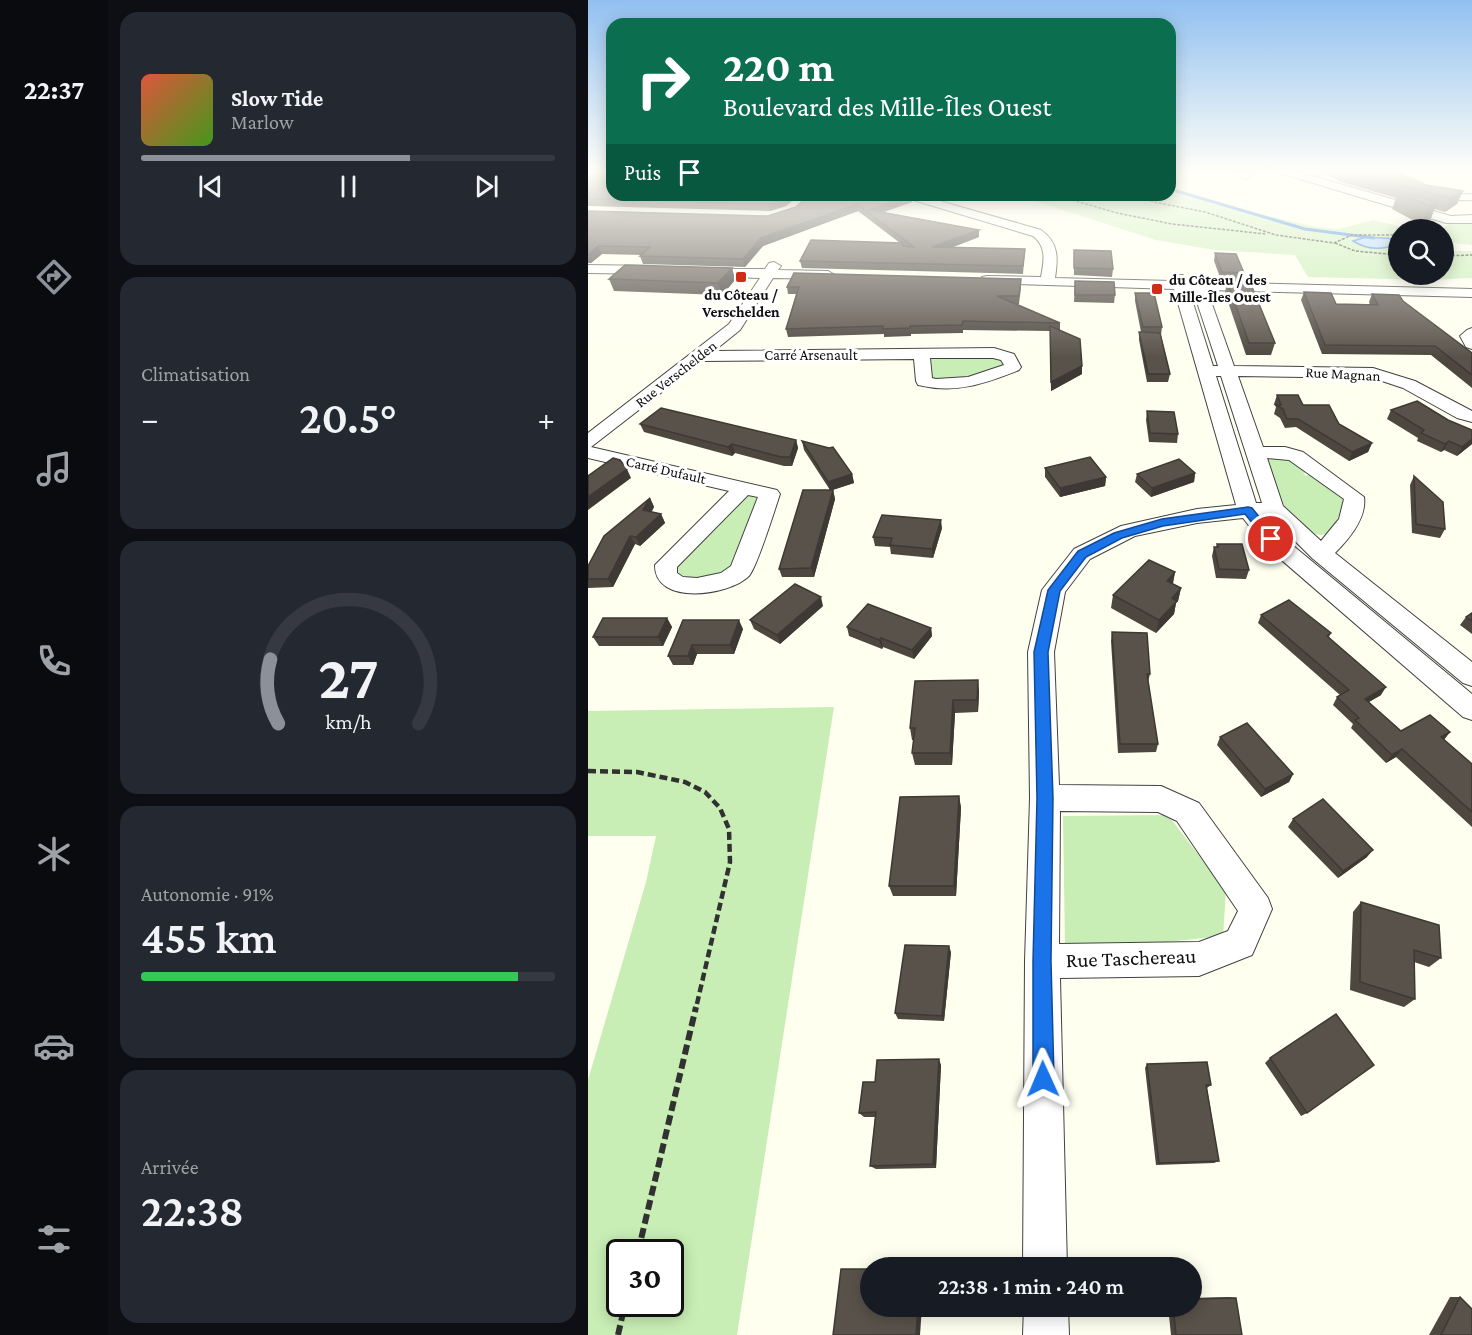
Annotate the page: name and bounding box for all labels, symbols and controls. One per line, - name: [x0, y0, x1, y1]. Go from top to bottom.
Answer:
- icon: right: [624, 42, 702, 120]
- text: 220 m: [723, 43, 834, 90]
- text: 22:37: [24, 75, 84, 105]
- text: Slow Tide: [231, 86, 323, 111]
- text: Boulevard des Mille-Îles Ouest: [723, 92, 1051, 122]
- text: Marlow: [231, 111, 294, 133]
- icon: arrive: [673, 156, 706, 189]
- text: Puis: [624, 160, 661, 185]
- icon: previous: [194, 170, 227, 203]
- icon: pause: [332, 170, 365, 203]
- icon: next: [470, 170, 503, 203]
- map controls: [1388, 219, 1454, 285]
- button: search: [1388, 219, 1454, 285]
- icon: directions: [33, 256, 75, 298]
- marker: du Côteau / Verschelden: [734, 270, 748, 284]
- place label: du Côteau / des Mille-Îles Ouest: [1169, 272, 1271, 305]
- marker: du Côteau / des Mille-Îles Ouest: [1150, 282, 1164, 296]
- place label: du Côteau / Verschelden: [701, 287, 780, 320]
- street label: Rue Verschelden: [632, 337, 720, 411]
- street label: Carré Arsenault: [764, 347, 859, 363]
- text: Climatisation: [141, 363, 250, 385]
- street label: Rue Magnan: [1305, 364, 1381, 385]
- text: 20.5°: [299, 393, 397, 443]
- text: −: [141, 400, 158, 437]
- text: +: [538, 400, 555, 437]
- icon: music: [33, 448, 75, 490]
- street label: Carré Dufault: [624, 453, 709, 487]
- pin: [1245, 513, 1296, 564]
- icon: arrive: [1254, 522, 1287, 555]
- icon: phone: [33, 640, 75, 682]
- text: 27: [318, 643, 378, 712]
- text: km/h: [325, 711, 372, 735]
- icon: climate: [33, 833, 75, 875]
- text: Autonomie · 91%: [141, 883, 274, 905]
- text: 455 km: [141, 913, 277, 963]
- street label: Rue Taschereau: [1065, 944, 1197, 972]
- icon: car: [33, 1025, 75, 1067]
- position arrow: [1011, 1047, 1075, 1111]
- text: Arrivée: [141, 1156, 198, 1178]
- text: 22:38: [141, 1186, 244, 1236]
- icon: filters: [33, 1218, 75, 1260]
- speed limit sign: 30: [606, 1239, 684, 1317]
- text: 22:38 · 1 min · 240 m: [938, 1274, 1124, 1299]

